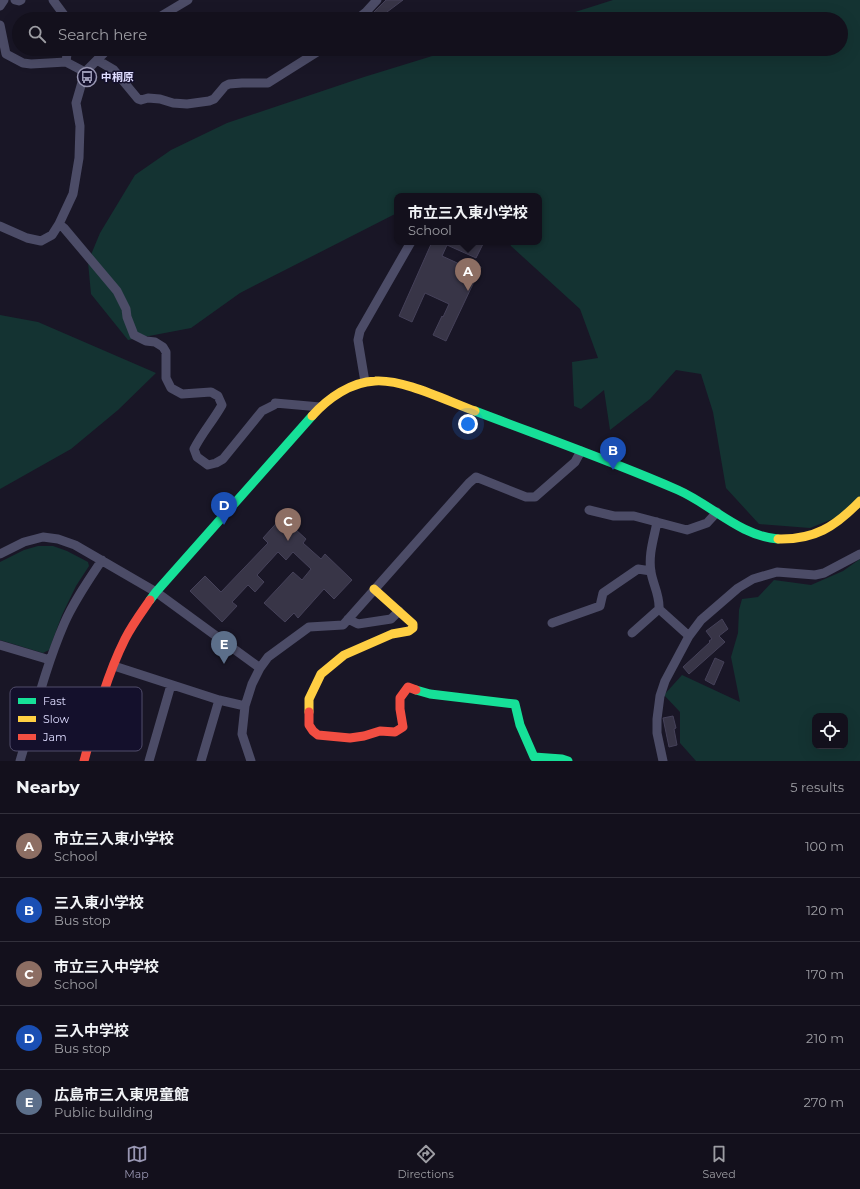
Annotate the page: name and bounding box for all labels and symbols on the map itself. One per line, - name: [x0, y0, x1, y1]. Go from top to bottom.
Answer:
- bus stop icon: 中桐原: [76, 66, 98, 88]
- place label: 中桐原: [101, 70, 134, 84]
- pin: A: [455, 258, 481, 291]
- your location: [458, 414, 478, 434]
- pin: B: [600, 437, 626, 470]
- pin: D: [211, 492, 237, 525]
- pin: C: [275, 508, 301, 541]
- pin: E: [211, 631, 237, 664]
- legend: [10, 687, 142, 751]
- text: Fast: [43, 694, 67, 708]
- text: Slow: [43, 712, 69, 726]
- text: Jam: [42, 730, 67, 744]

